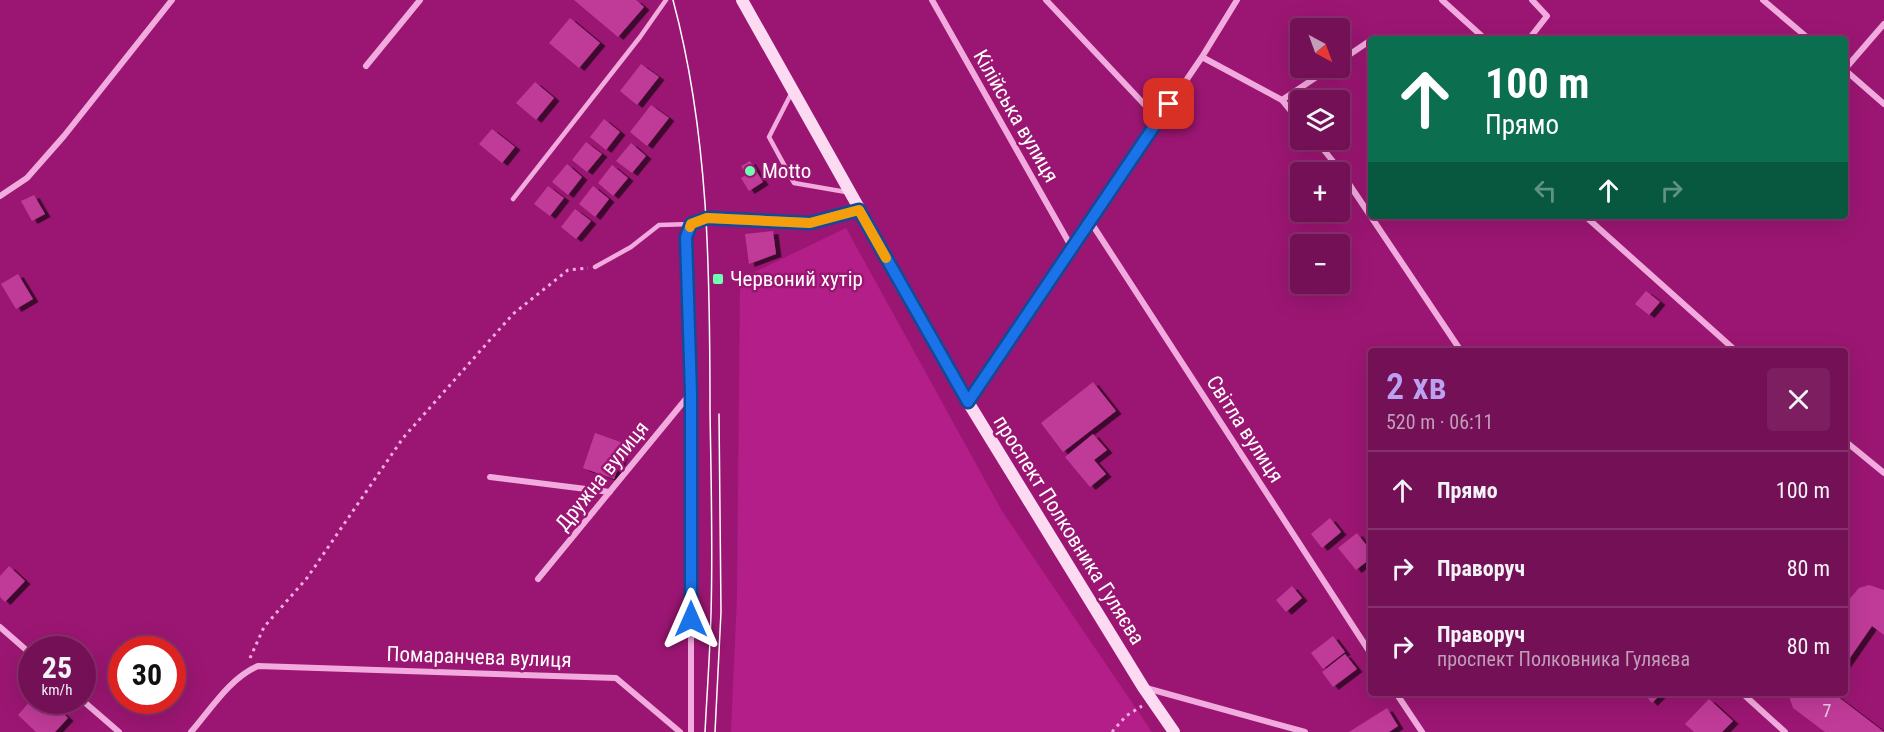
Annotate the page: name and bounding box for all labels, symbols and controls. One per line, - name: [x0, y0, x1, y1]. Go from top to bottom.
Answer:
- north arrow: [1290, 18, 1350, 78]
- map controls: [1290, 18, 1350, 294]
- street label: Кілійська вулиця: [968, 45, 1064, 187]
- text: 100 m: [1485, 59, 1590, 108]
- icon: ahead: [1386, 60, 1464, 138]
- pin: [1143, 78, 1194, 129]
- icon: arrive: [1152, 87, 1185, 120]
- button: layers: [1290, 90, 1350, 150]
- text: Прямо: [1485, 109, 1559, 141]
- place label: Motto: [762, 159, 811, 183]
- button: +: [1290, 162, 1350, 222]
- marker: Motto: [743, 164, 757, 178]
- icon: left: [1529, 174, 1562, 207]
- icon: ahead: [1592, 174, 1625, 207]
- icon: right: [1655, 174, 1688, 207]
- button: −: [1290, 234, 1350, 294]
- place label: Червоний хутір: [730, 267, 863, 291]
- marker: Червоний хутір: [711, 272, 725, 286]
- text: 2 хв: [1386, 366, 1447, 408]
- button: close: [1767, 368, 1830, 431]
- street label: Світла вулиця: [1202, 371, 1288, 487]
- text: 520 m · 06:11: [1386, 410, 1493, 434]
- street label: проспект Полковника Гуляєва: [988, 411, 1150, 649]
- street label: Дружна вулиця: [551, 416, 653, 536]
- icon: ahead: [1386, 474, 1419, 507]
- text: Прямо: [1437, 478, 1498, 503]
- text: 100 m: [1776, 478, 1830, 503]
- icon: right: [1386, 552, 1419, 585]
- text: Праворуч: [1437, 556, 1525, 581]
- text: 80 m: [1787, 556, 1830, 581]
- position arrow: [659, 587, 723, 651]
- text: Праворуч: [1437, 622, 1525, 647]
- icon: right: [1386, 630, 1419, 663]
- text: 80 m: [1787, 634, 1830, 659]
- speed limit sign: 30: [108, 636, 186, 714]
- street label: Помаранчева вулиця: [386, 642, 572, 672]
- text: проспект Полковника Гуляєва: [1437, 647, 1690, 671]
- text: 25: [42, 650, 72, 685]
- text: km/h: [42, 681, 72, 699]
- house number: 7: [1823, 700, 1832, 721]

